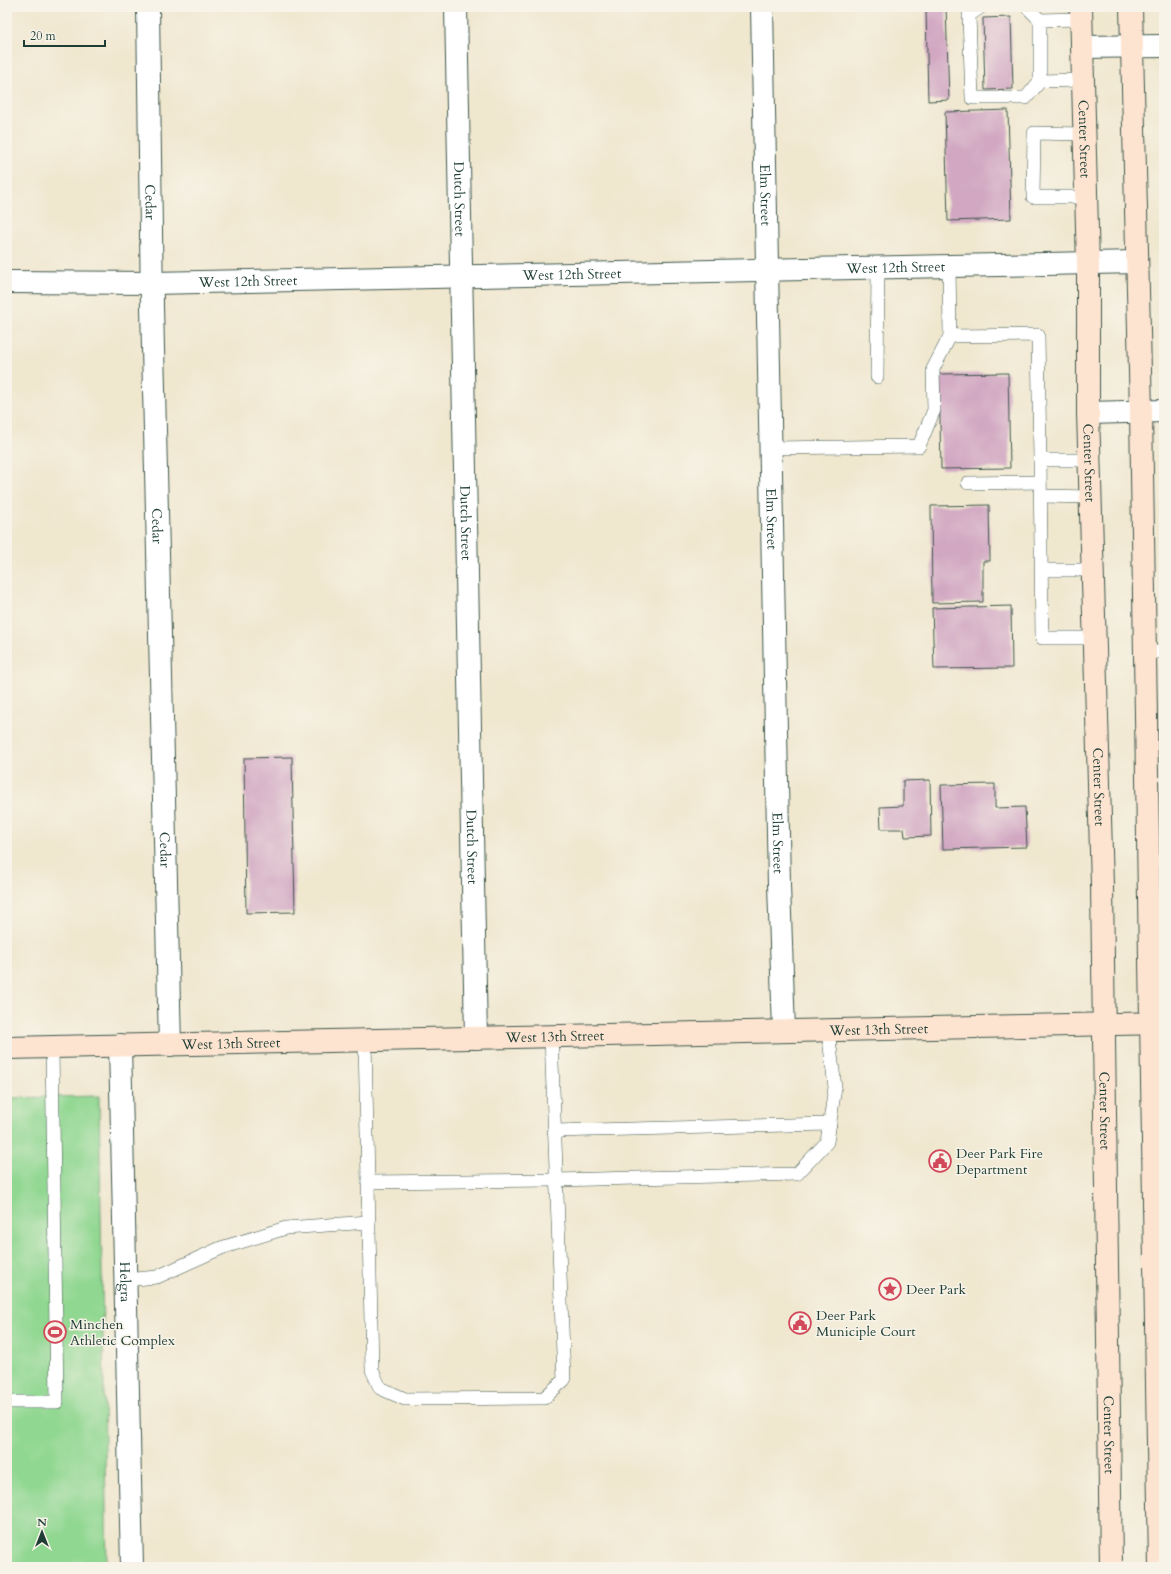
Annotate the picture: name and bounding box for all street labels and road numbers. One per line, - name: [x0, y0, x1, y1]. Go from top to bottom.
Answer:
- street label: Center Street: [1074, 99, 1095, 179]
- street label: Dutch Street: [449, 161, 470, 237]
- street label: Elm Street: [756, 164, 776, 226]
- street label: Cedar: [141, 184, 160, 221]
- street label: West 12th Street: [845, 257, 946, 278]
- street label: West 12th Street: [521, 263, 622, 285]
- street label: West 12th Street: [197, 270, 298, 292]
- street label: Center Street: [1079, 423, 1100, 503]
- street label: Dutch Street: [456, 485, 476, 561]
- street label: Elm Street: [762, 488, 782, 550]
- street label: Cedar: [147, 508, 167, 545]
- street label: Center Street: [1088, 747, 1110, 827]
- street label: Dutch Street: [462, 809, 483, 885]
- street label: Elm Street: [768, 812, 788, 874]
- street label: Cedar: [155, 832, 175, 869]
- street label: West 13th Street: [828, 1019, 929, 1040]
- street label: West 13th Street: [504, 1026, 605, 1047]
- street label: West 13th Street: [180, 1033, 281, 1054]
- street label: Center Street: [1095, 1071, 1115, 1151]
- street label: Helgra: [115, 1261, 135, 1302]
- street label: Center Street: [1099, 1395, 1119, 1475]

